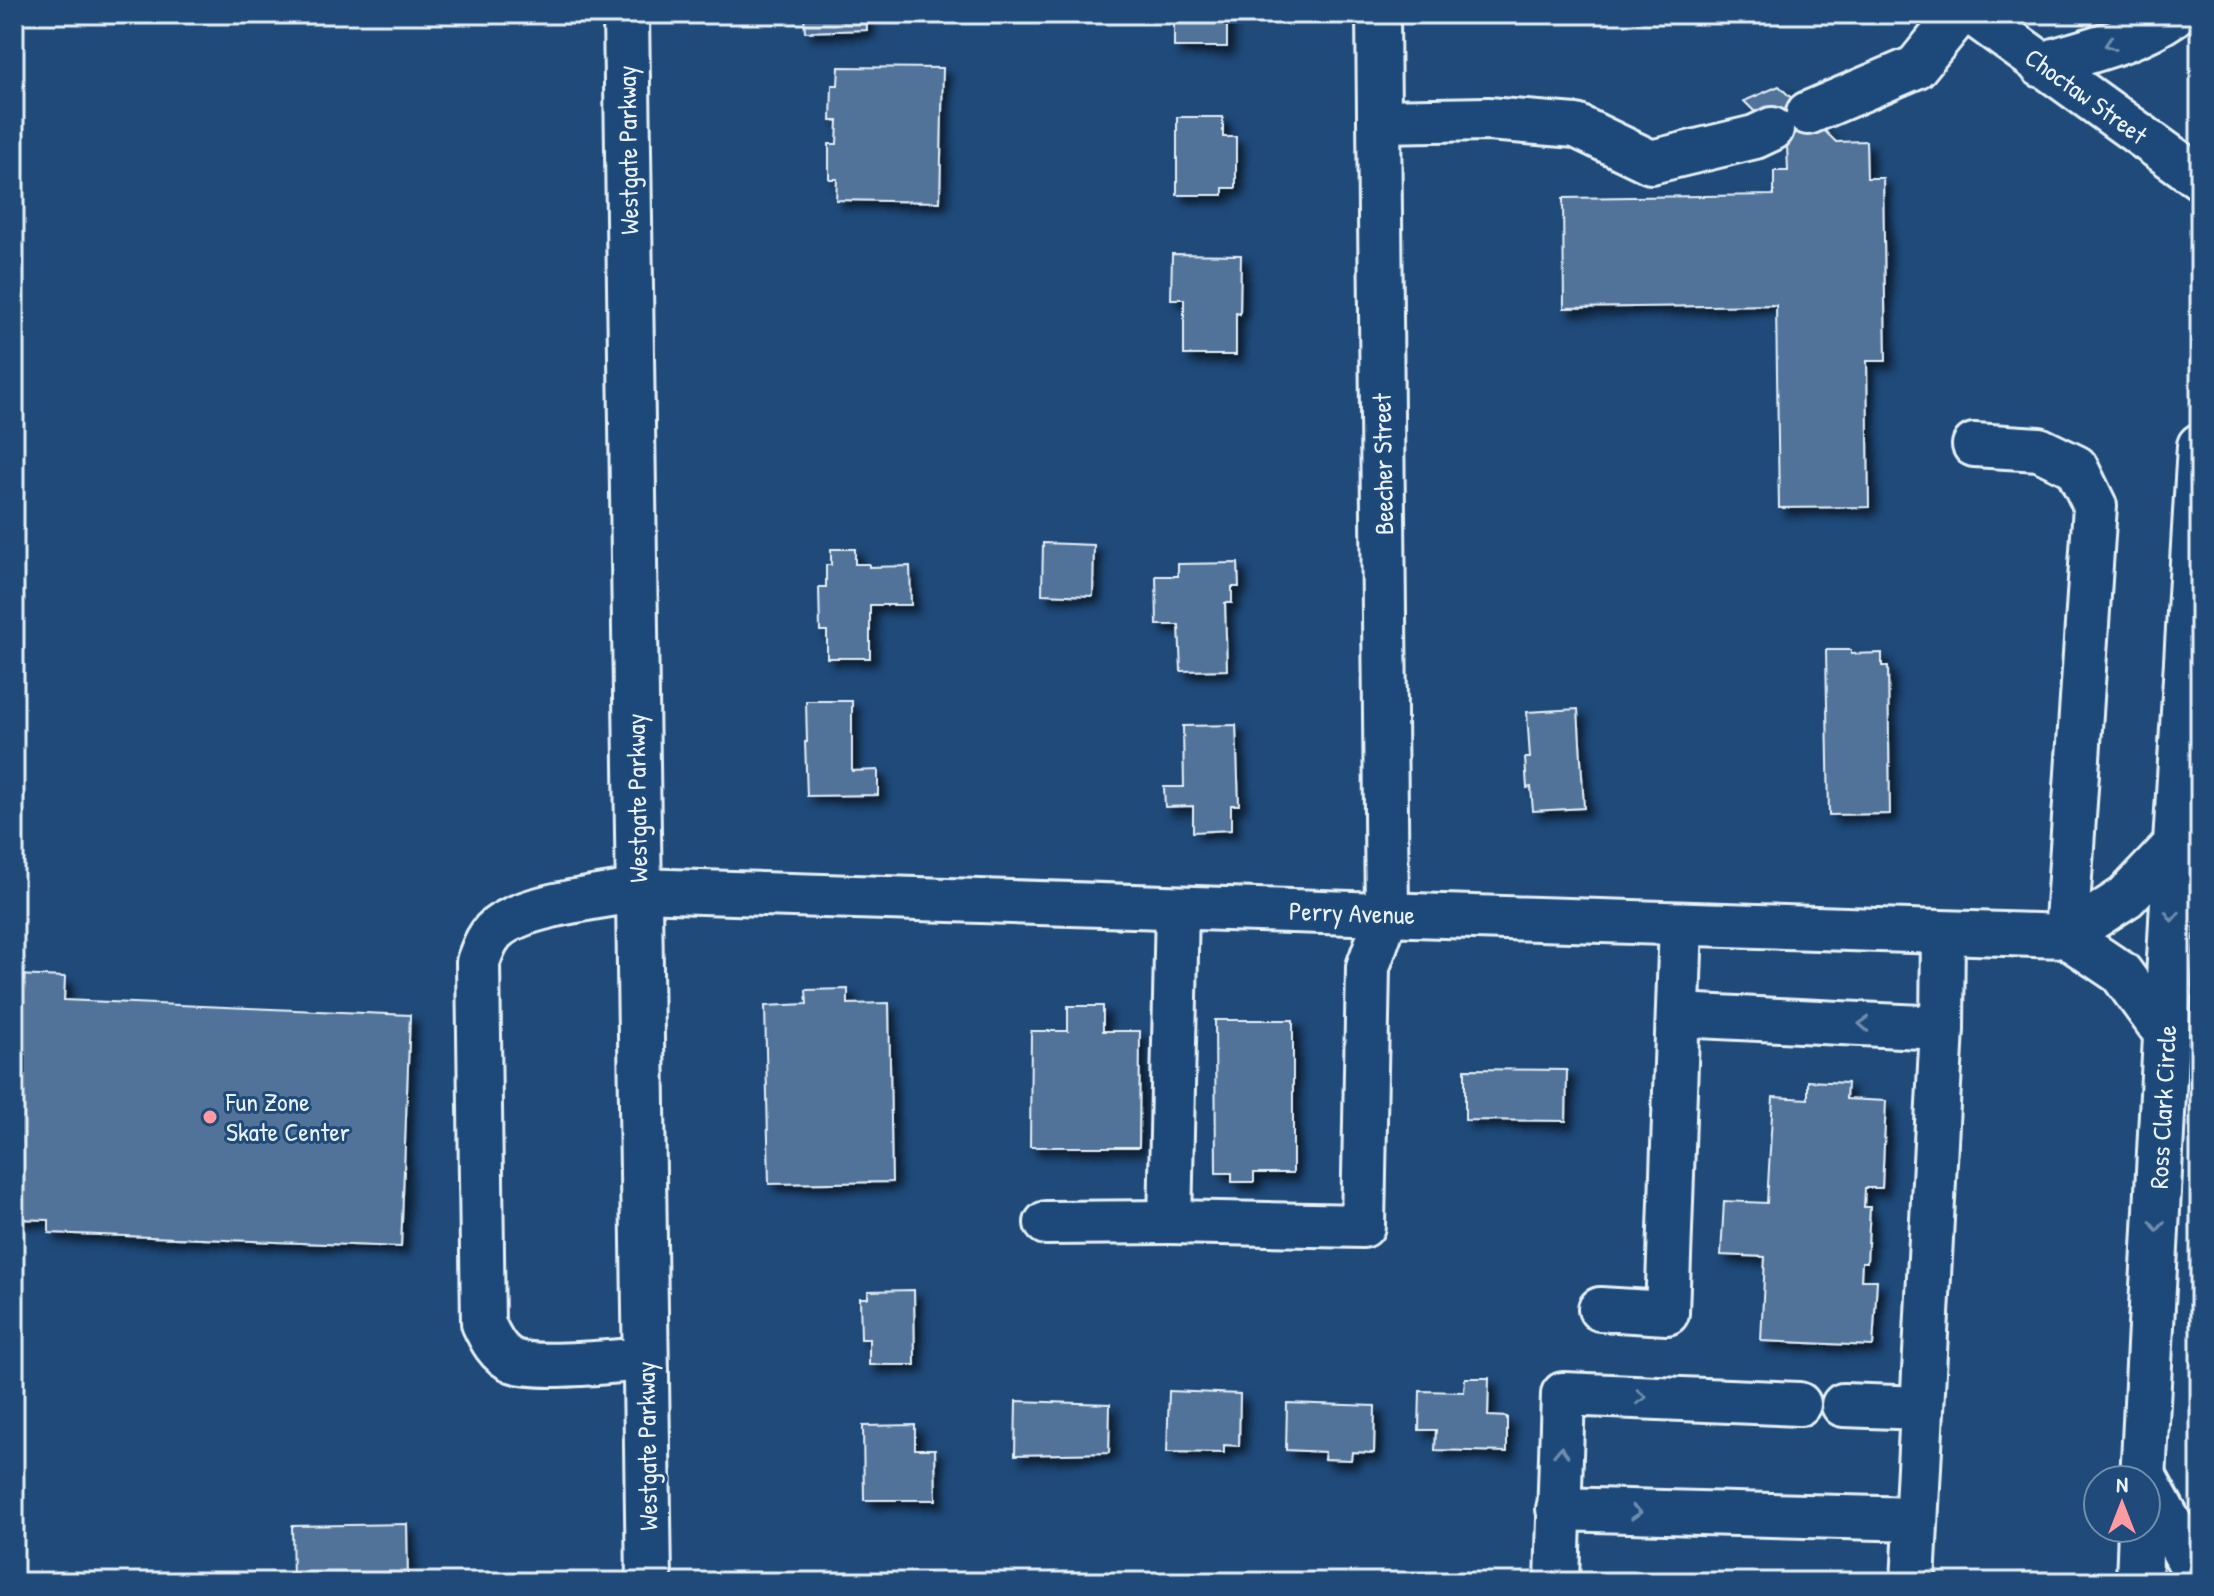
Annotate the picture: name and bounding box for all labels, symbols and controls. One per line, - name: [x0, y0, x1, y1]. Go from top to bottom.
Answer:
- one-way arrow: [2103, 35, 2117, 51]
- street label: Choctaw Street: [2018, 39, 2155, 153]
- street label: Westgate Parkway: [609, 65, 646, 235]
- street label: Beecher Street: [1364, 392, 1401, 535]
- street label: Westgate Parkway: [618, 713, 655, 883]
- street label: Perry Avenue: [1289, 893, 1415, 932]
- one-way arrow: [2164, 910, 2181, 922]
- one-way arrow: [1857, 1016, 1870, 1033]
- street label: Ross Clark Circle: [2141, 1024, 2184, 1190]
- place label: Fun Zone Skate Center: [225, 1084, 350, 1149]
- marker: Fun Zone Skate Center: [201, 1108, 219, 1126]
- one-way arrow: [2148, 1220, 2165, 1233]
- street label: Westgate Parkway: [628, 1361, 665, 1531]
- one-way arrow: [1635, 1389, 1648, 1406]
- one-way arrow: [1552, 1445, 1569, 1458]
- north arrow: [2082, 1464, 2162, 1544]
- text: N: [2116, 1469, 2128, 1499]
- one-way arrow: [1630, 1503, 1643, 1520]

